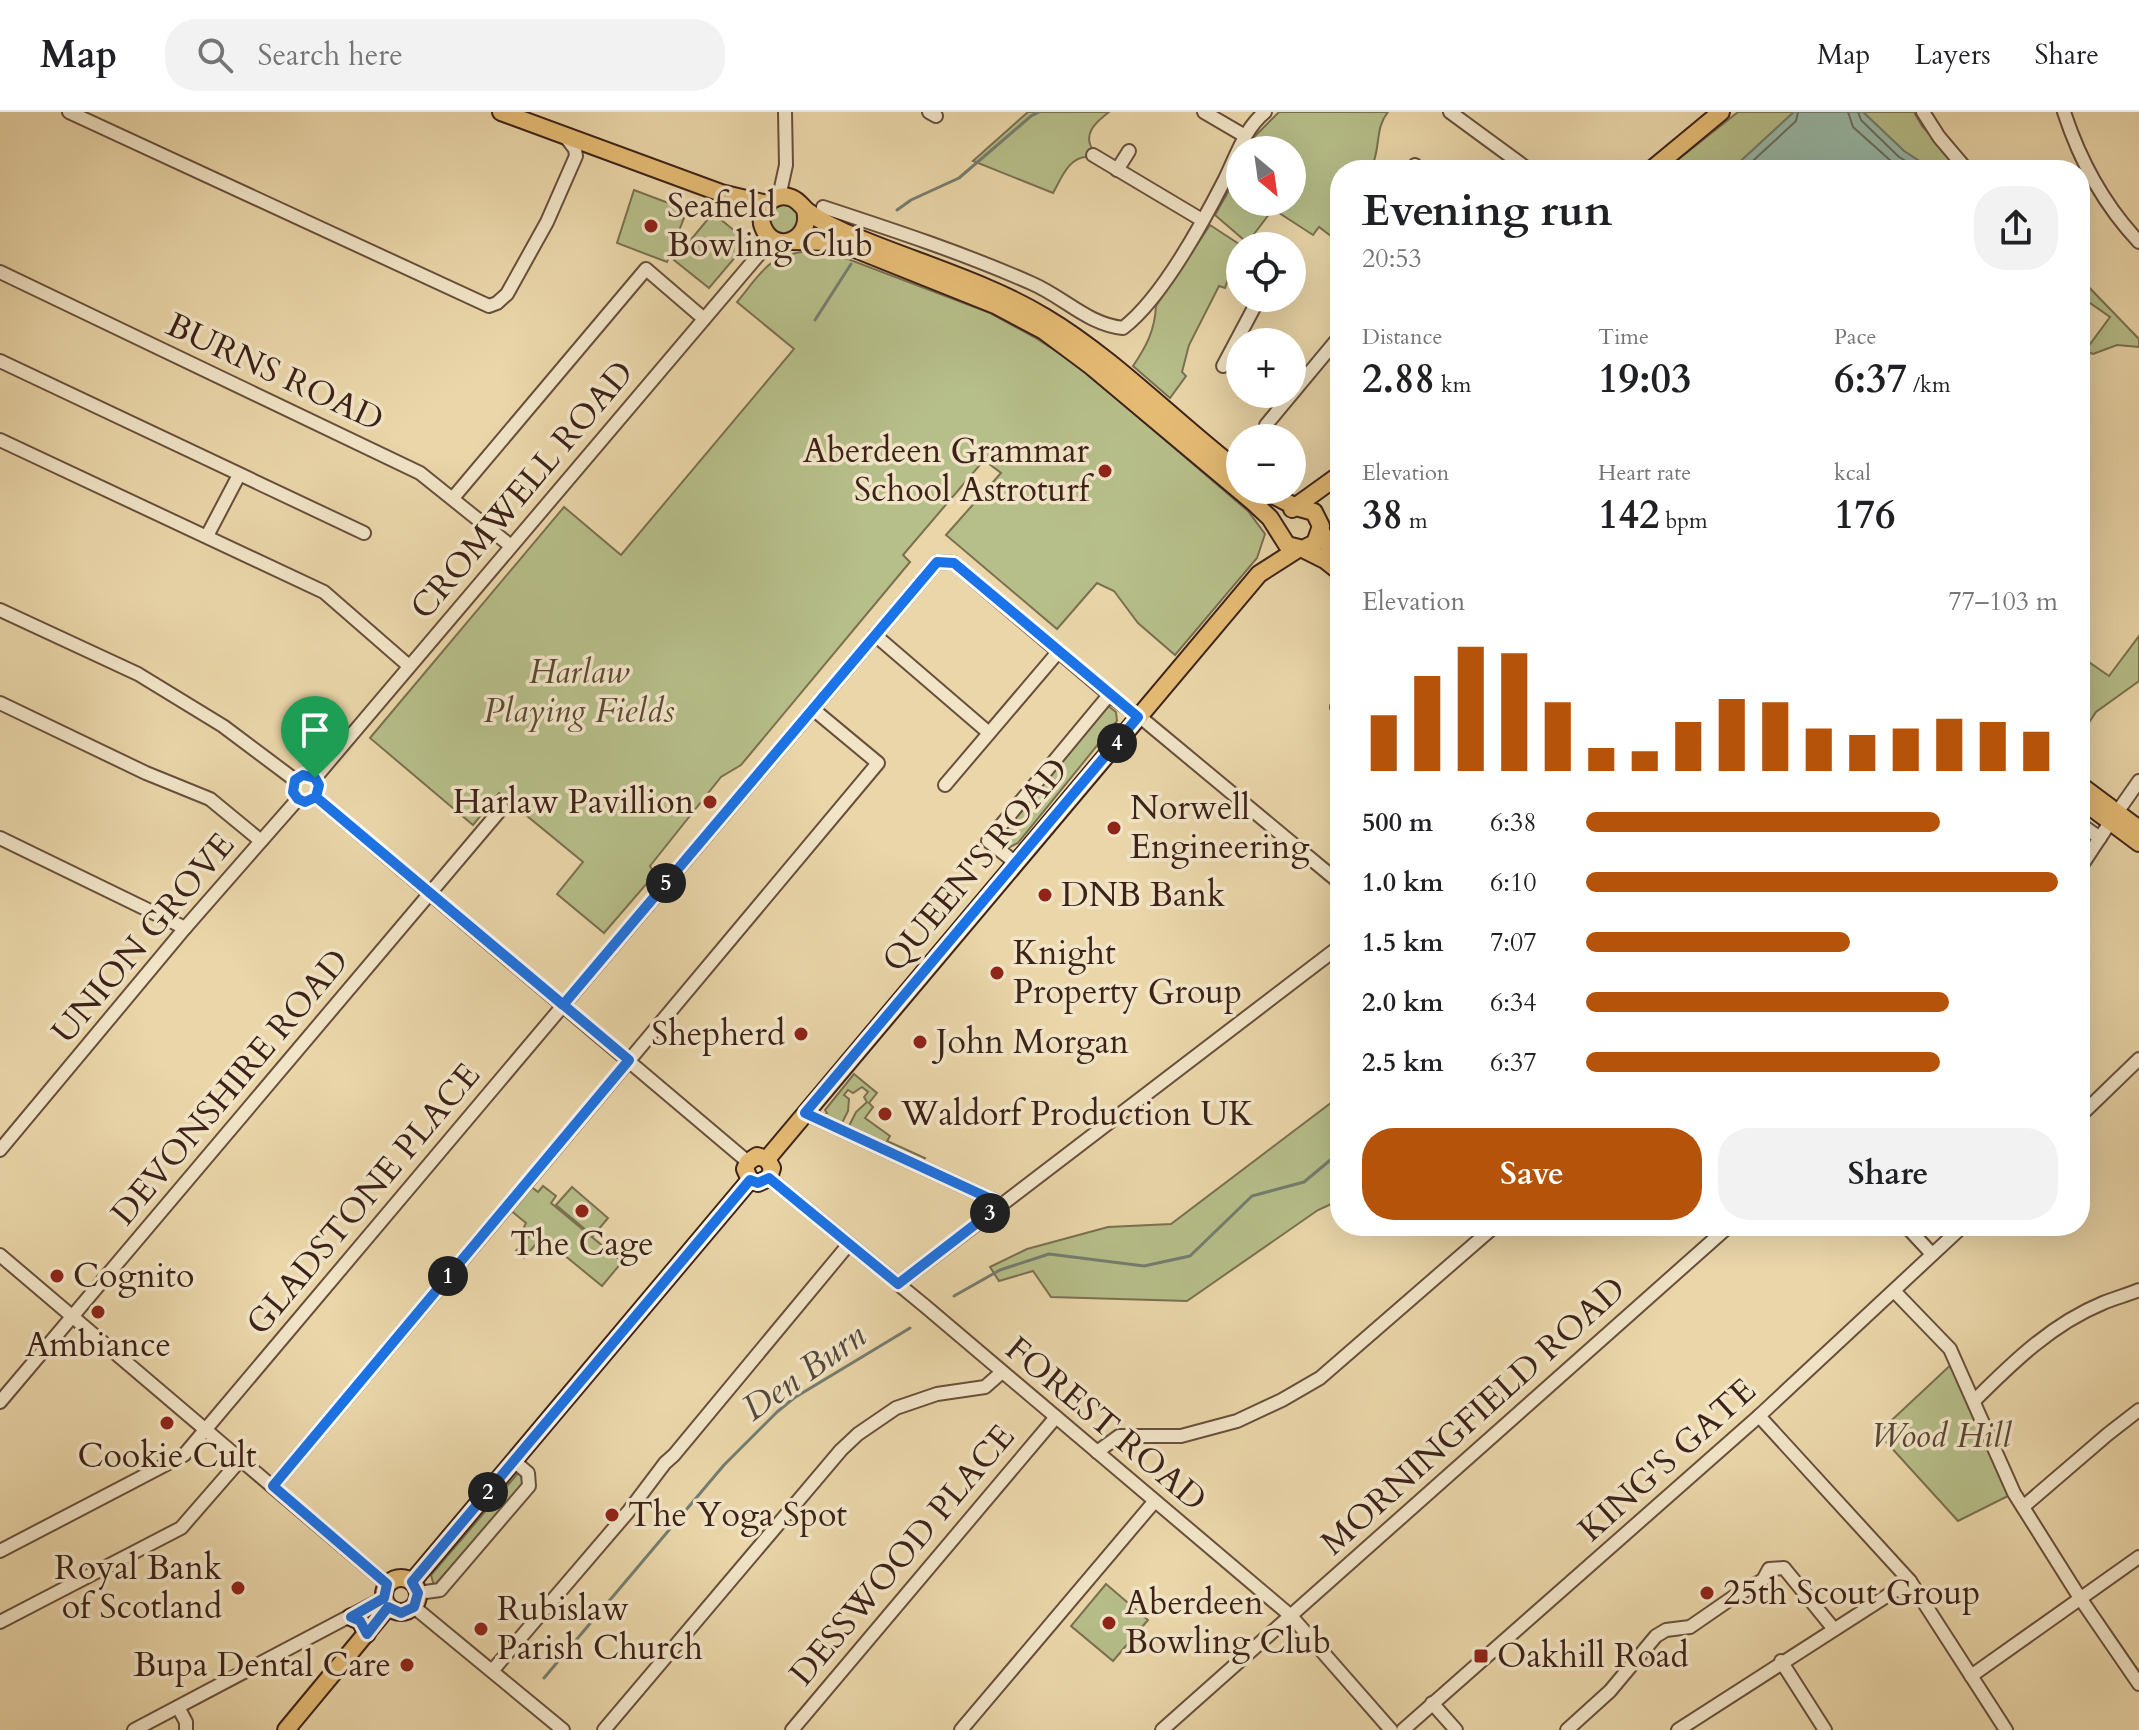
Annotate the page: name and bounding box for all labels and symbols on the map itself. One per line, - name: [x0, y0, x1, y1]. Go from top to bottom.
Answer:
- north arrow: [1226, 136, 1306, 216]
- place label: Seafield Bowling Club: [667, 183, 873, 268]
- marker: Seafield Bowling Club: [642, 217, 660, 235]
- street label: BURNS ROAD: [159, 302, 391, 442]
- street label: CROMWELL ROAD: [400, 351, 644, 629]
- place label: Aberdeen Grammar School Astroturf: [803, 428, 1095, 513]
- marker: Aberdeen Grammar School Astroturf: [1096, 462, 1114, 480]
- park label: Harlaw Playing Fields: [483, 649, 675, 734]
- pin: [281, 696, 349, 778]
- pin: 4: [1097, 723, 1137, 763]
- street label: QUEEN'S ROAD: [872, 748, 1078, 982]
- place label: Harlaw Pavillion: [453, 779, 694, 825]
- place label: Norwell Engineering: [1130, 785, 1309, 870]
- marker: Harlaw Pavillion: [701, 793, 719, 811]
- marker: Norwell Engineering: [1105, 819, 1123, 837]
- street label: UNION GROVE: [41, 823, 245, 1053]
- pin: 5: [646, 863, 686, 903]
- place label: DNB Bank: [1061, 872, 1226, 918]
- marker: DNB Bank: [1036, 886, 1054, 904]
- place label: Knight Property Group: [1013, 930, 1242, 1015]
- street label: DEVONSHIRE ROAD: [101, 939, 359, 1235]
- marker: Knight Property Group: [988, 964, 1006, 982]
- place label: Shepherd: [651, 1011, 785, 1057]
- place label: John Morgan: [931, 1019, 1129, 1065]
- marker: Shepherd: [792, 1025, 810, 1043]
- marker: John Morgan: [911, 1033, 929, 1051]
- street label: GLADSTONE PLACE: [236, 1053, 490, 1345]
- place label: Waldorf Production UK: [900, 1091, 1254, 1137]
- marker: Waldorf Production UK: [876, 1105, 894, 1123]
- pin: 3: [970, 1193, 1010, 1233]
- marker: The Cage: [573, 1202, 591, 1220]
- place label: The Cage: [510, 1221, 654, 1267]
- place label: Cognito: [73, 1253, 194, 1299]
- pin: 1: [428, 1256, 468, 1296]
- marker: Cognito: [48, 1267, 66, 1285]
- street label: MORNINGFIELD ROAD: [1311, 1267, 1635, 1565]
- marker: Ambiance: [89, 1303, 107, 1321]
- water label: Den Burn: [732, 1311, 876, 1432]
- place label: Ambiance: [25, 1322, 171, 1368]
- street label: FOREST ROAD: [996, 1326, 1216, 1522]
- street label: KING'S GATE: [1568, 1368, 1766, 1552]
- park label: Wood Hill: [1871, 1413, 2012, 1459]
- marker: Cookie Cult: [158, 1414, 176, 1432]
- street label: DESSWOOD PLACE: [779, 1415, 1025, 1695]
- place label: Cookie Cult: [77, 1433, 257, 1479]
- pin: 2: [468, 1472, 508, 1512]
- place label: The Yoga Spot: [628, 1492, 847, 1538]
- marker: The Yoga Spot: [603, 1506, 621, 1524]
- place label: Royal Bank of Scotland: [54, 1545, 223, 1630]
- place label: 25th Scout Group: [1723, 1570, 1980, 1616]
- marker: Royal Bank of Scotland: [229, 1579, 247, 1597]
- place label: Aberdeen Bowling Club: [1125, 1580, 1331, 1665]
- marker: 25th Scout Group: [1698, 1584, 1716, 1602]
- place label: Rubislaw Parish Church: [497, 1586, 703, 1671]
- marker: Aberdeen Bowling Club: [1100, 1614, 1118, 1632]
- marker: Rubislaw Parish Church: [472, 1620, 490, 1638]
- place label: Oakhill Road: [1497, 1633, 1689, 1679]
- place label: Bupa Dental Care: [133, 1642, 391, 1688]
- marker: Oakhill Road: [1472, 1647, 1490, 1665]
- marker: Bupa Dental Care: [398, 1656, 416, 1674]

